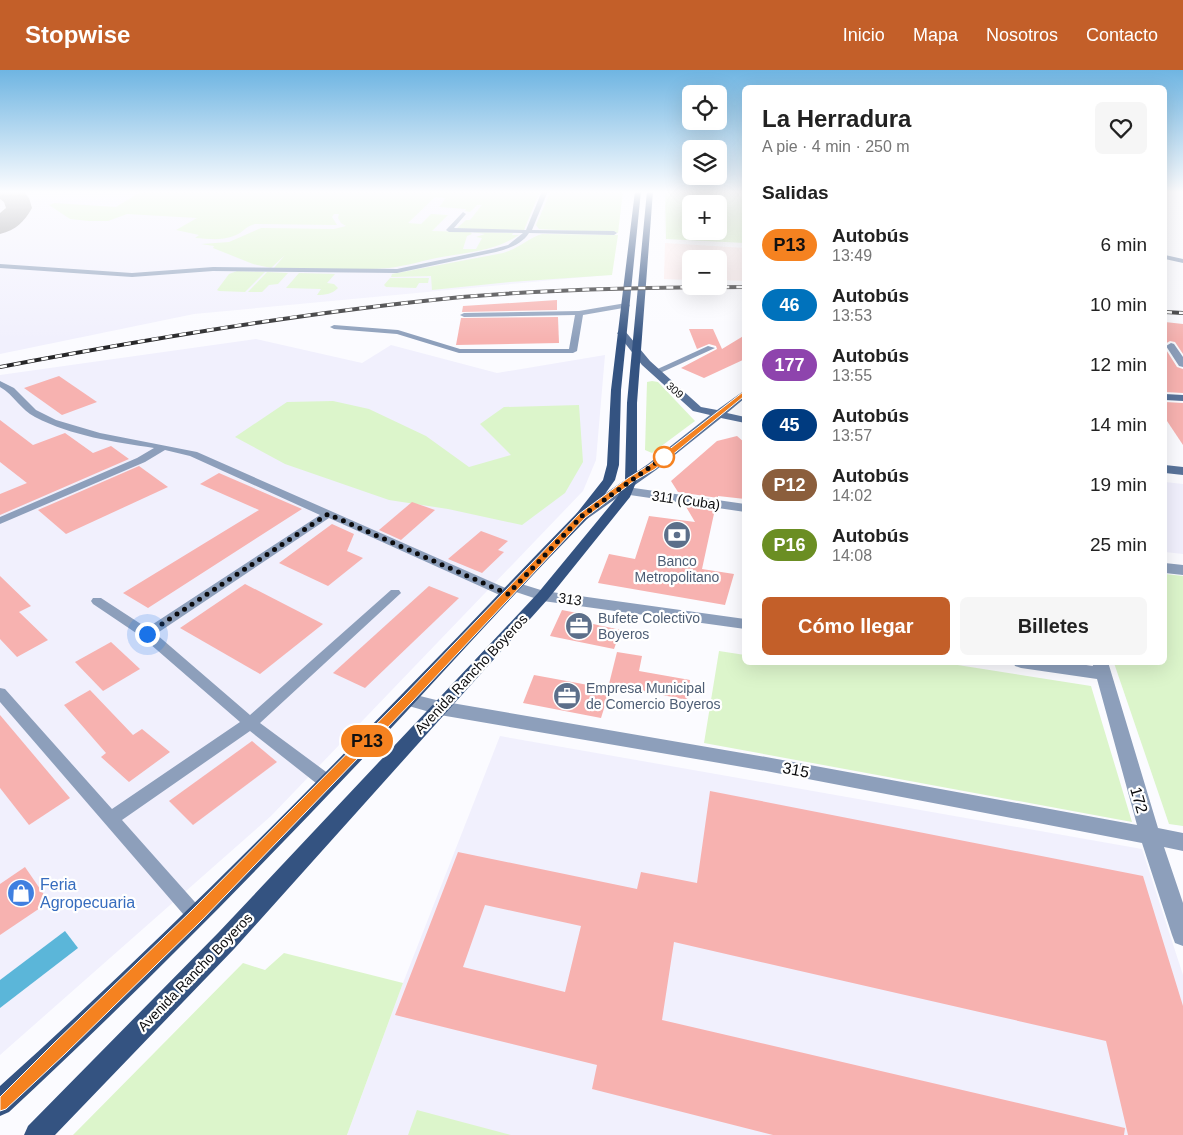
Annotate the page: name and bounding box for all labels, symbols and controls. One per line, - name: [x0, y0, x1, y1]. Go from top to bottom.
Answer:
- text: Stopwise: [25, 21, 130, 48]
- text: Inicio: [843, 25, 885, 45]
- text: Mapa: [913, 25, 958, 45]
- text: Nosotros: [986, 25, 1058, 45]
- text: Contacto: [1086, 25, 1158, 45]
- map controls: [682, 85, 727, 295]
- button: locate: [682, 85, 727, 130]
- button: heart: [1095, 102, 1147, 154]
- text: La Herradura: [762, 105, 911, 132]
- text: A pie · 4 min · 250 m: [762, 138, 910, 155]
- button: layers: [682, 140, 727, 185]
- text: Salidas: [762, 182, 829, 203]
- button: +: [682, 195, 727, 240]
- text: Autobús: [832, 225, 909, 246]
- text: 6 min: [1101, 234, 1147, 255]
- text: P13: [773, 235, 806, 255]
- text: 13:49: [832, 247, 872, 264]
- button: −: [682, 250, 727, 295]
- text: Autobús: [832, 285, 909, 306]
- text: 10 min: [1090, 294, 1147, 315]
- text: 46: [779, 295, 800, 315]
- text: 13:53: [832, 307, 872, 324]
- text: Autobús: [832, 345, 909, 366]
- text: 12 min: [1090, 354, 1147, 375]
- text: 177: [774, 355, 805, 375]
- text: 13:55: [832, 367, 872, 384]
- street label: 309: [664, 379, 686, 401]
- text: Autobús: [832, 405, 909, 426]
- text: 14 min: [1090, 414, 1147, 435]
- text: 45: [779, 415, 800, 435]
- text: 13:57: [832, 427, 872, 444]
- unlabelled marker: [653, 446, 675, 468]
- text: Autobús: [832, 465, 909, 486]
- text: 19 min: [1090, 474, 1147, 495]
- text: P12: [773, 475, 806, 495]
- street label: 311 (Cuba): [651, 487, 721, 513]
- text: 14:02: [832, 487, 872, 504]
- bank icon: Banco Metropolitano: [662, 520, 692, 550]
- text: Autobús: [832, 525, 909, 546]
- text: 25 min: [1090, 534, 1147, 555]
- text: P16: [773, 535, 806, 555]
- text: 14:08: [832, 547, 872, 564]
- place label: Banco Metropolitano: [635, 553, 720, 585]
- street label: 313: [557, 589, 583, 609]
- button: Cómo llegar: [762, 597, 950, 655]
- button: Billetes: [960, 597, 1147, 655]
- place label: Bufete Colectivo Boyeros: [598, 610, 700, 642]
- street label: Avenida Rancho Boyeros: [411, 611, 531, 737]
- office icon: Bufete Colectivo Boyeros: [564, 611, 594, 641]
- your location: [135, 622, 160, 647]
- place label: Empresa Municipal de Comercio Boyeros: [586, 680, 721, 712]
- office icon: Empresa Municipal de Comercio Boyeros: [552, 681, 582, 711]
- line badge: P13: [338, 725, 396, 757]
- text: P13: [351, 731, 383, 751]
- street label: 315: [781, 759, 811, 781]
- street label: 172: [1127, 785, 1151, 815]
- place label: Feria Agropecuaria: [40, 876, 135, 911]
- shop icon: Feria Agropecuaria: [6, 878, 36, 908]
- street label: Avenida Rancho Boyeros: [134, 910, 256, 1034]

